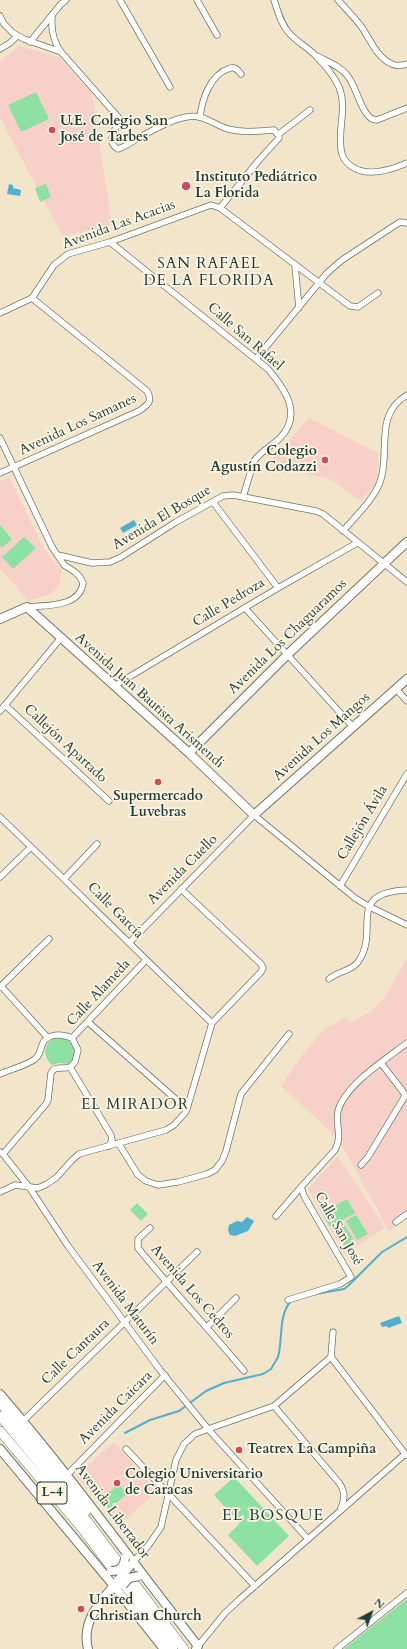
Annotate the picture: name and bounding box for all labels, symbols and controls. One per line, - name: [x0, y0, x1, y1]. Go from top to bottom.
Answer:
- place label: U.E. Colegio San José de Tarbes: [60, 114, 168, 146]
- marker: U.E. Colegio San José de Tarbes: [47, 125, 57, 135]
- place label: Instituto Pediátrico La Florida: [195, 170, 317, 202]
- marker: Instituto Pediátrico La Florida: [180, 180, 192, 192]
- street label: Avenida Las Acacias: [60, 197, 178, 253]
- district label: SAN RAFAEL DE LA FLORIDA: [143, 256, 275, 291]
- street label: Calle San Rafael: [204, 300, 286, 374]
- street label: Avenida Los Samanes: [17, 391, 139, 459]
- place label: Colegio Agustín Codazzi: [210, 444, 317, 476]
- marker: Colegio Agustín Codazzi: [320, 455, 330, 465]
- street label: Avenida El Bosque: [110, 482, 214, 554]
- street label: Calle Pedroza: [190, 575, 268, 631]
- street label: Avenida Los Chaguaramos: [225, 576, 351, 698]
- street label: Avenida Juan Bautista Arismendi: [71, 630, 227, 772]
- street label: Avenida Los Mangos: [270, 689, 374, 785]
- street label: Callejón Apartado: [20, 701, 110, 787]
- marker: Supermercado Luvebras: [153, 777, 163, 787]
- street label: Callejón Ávila: [334, 783, 392, 863]
- place label: Supermercado Luvebras: [113, 789, 203, 822]
- street label: Avenida Cuello: [145, 832, 221, 908]
- street label: Calle García: [83, 879, 147, 943]
- street label: Calle Alameda: [64, 956, 134, 1030]
- district label: EL MIRADOR: [81, 1097, 189, 1115]
- street label: Calle San José: [310, 1189, 366, 1269]
- street label: Avenida Los Cedros: [147, 1242, 237, 1342]
- street label: Avenida Maturín: [88, 1258, 162, 1348]
- street label: Calle Cantaura: [39, 1315, 113, 1389]
- street label: Avenida Caicara: [76, 1368, 156, 1448]
- place label: Teatrex La Campiña: [247, 1442, 376, 1458]
- marker: Teatrex La Campiña: [234, 1445, 244, 1455]
- street label: Avenida Libertador: [71, 1461, 153, 1563]
- place label: Colegio Universitario de Caracas: [125, 1467, 263, 1500]
- marker: Colegio Universitario de Caracas: [112, 1478, 122, 1488]
- road number: L-4: [37, 1482, 67, 1504]
- district label: EL BOSQUE: [222, 1506, 324, 1526]
- place label: United Christian Church: [89, 1593, 202, 1626]
- north arrow: [351, 1593, 391, 1633]
- text: N: [371, 1595, 388, 1612]
- marker: United Christian Church: [76, 1604, 86, 1614]

